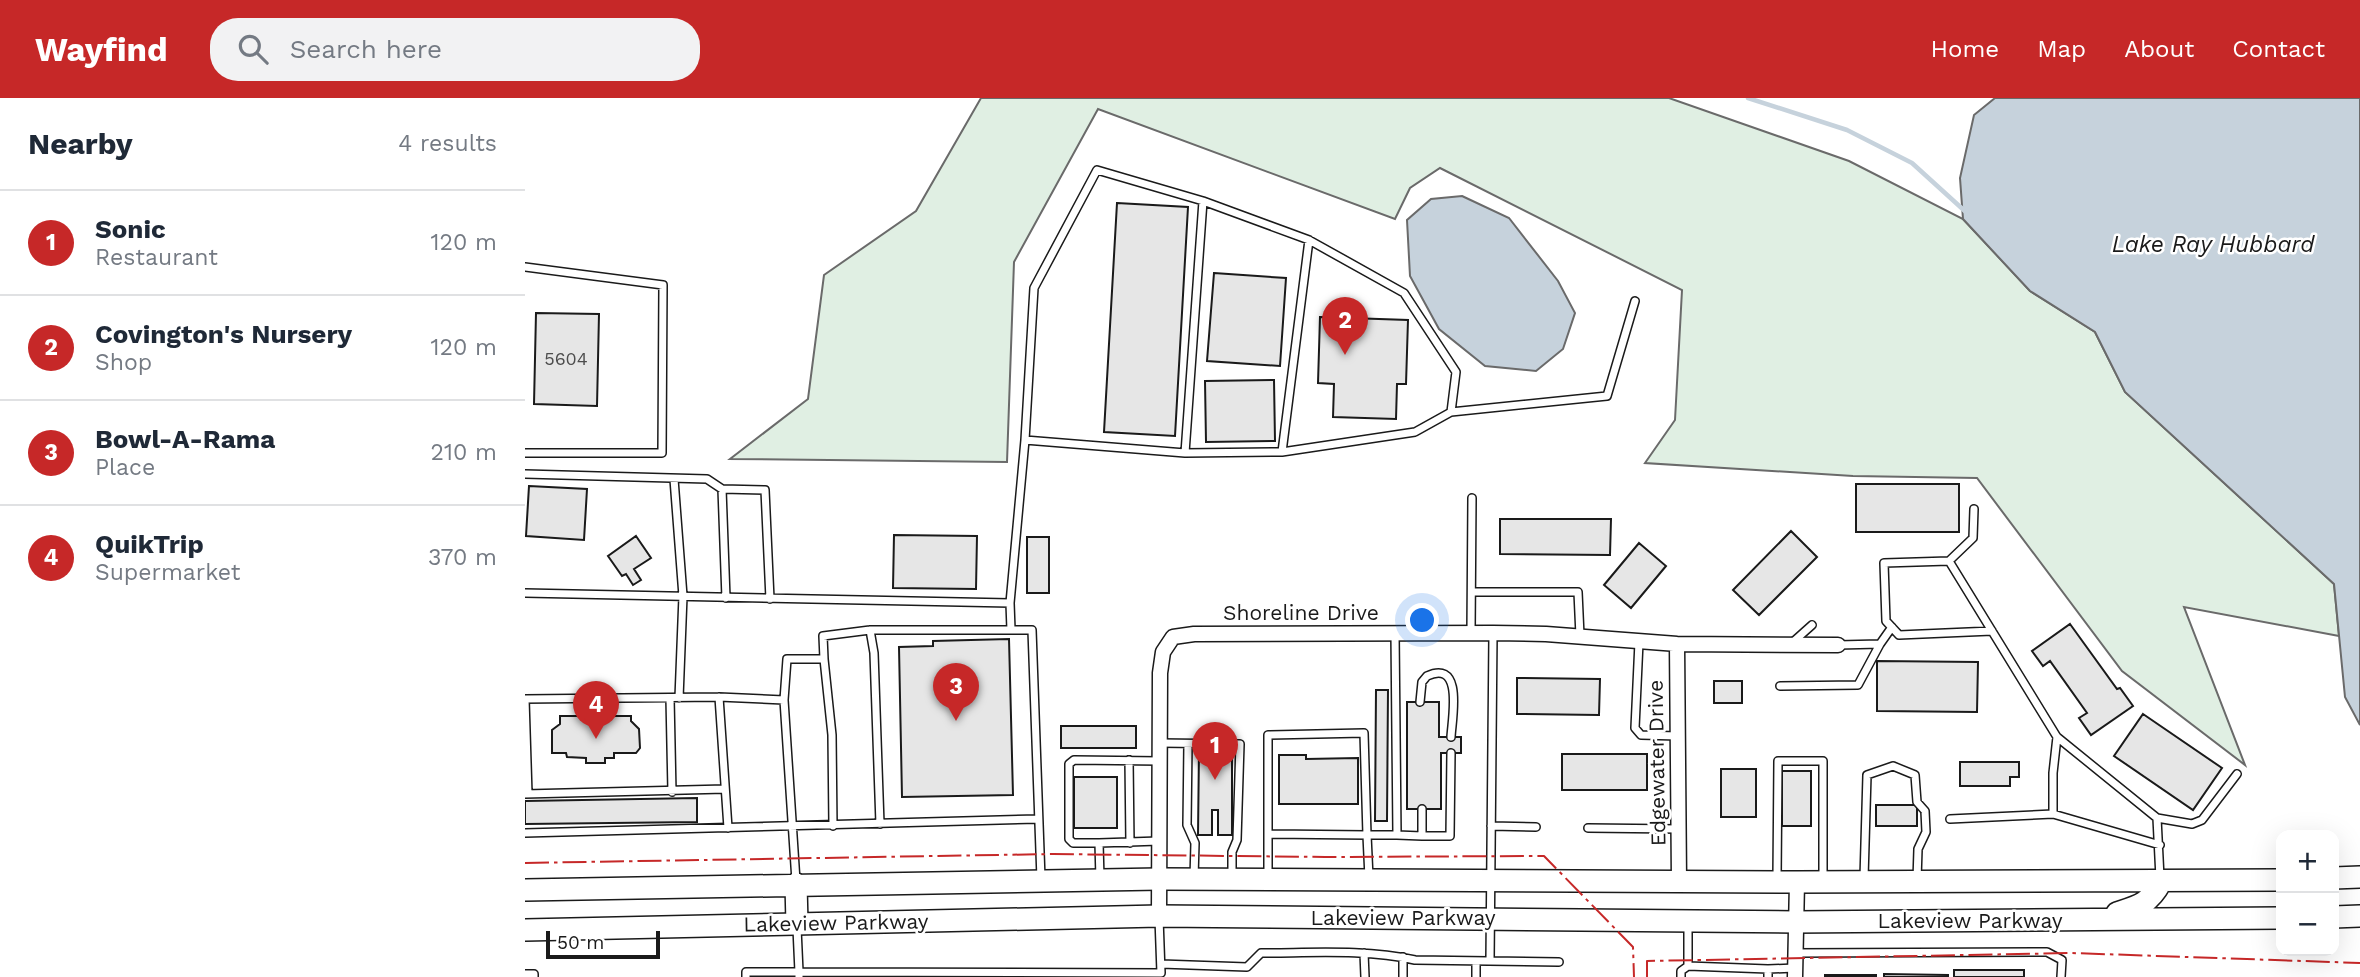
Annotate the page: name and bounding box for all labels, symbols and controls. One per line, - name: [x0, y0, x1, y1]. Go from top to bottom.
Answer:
- search box: [210, 18, 700, 81]
- text: Wayfind: [35, 30, 168, 69]
- icon: search: [234, 30, 272, 68]
- text: Search here: [290, 34, 442, 64]
- text: Home: [1931, 35, 1999, 63]
- text: Map: [2037, 35, 2086, 63]
- text: About: [2124, 35, 2194, 63]
- text: Contact: [2232, 35, 2325, 63]
- text: Nearby: [28, 126, 133, 161]
- text: 4 results: [398, 130, 497, 157]
- text: Sonic: [95, 214, 166, 244]
- text: 1: [46, 229, 56, 256]
- text: 120 m: [431, 229, 497, 256]
- water label: Lake Ray Hubbard: [2112, 231, 2315, 258]
- text: Restaurant: [95, 244, 218, 271]
- pin: 2: [1322, 297, 1368, 355]
- text: Covington's Nursery: [95, 319, 352, 349]
- text: 2: [44, 334, 58, 361]
- text: 120 m: [431, 334, 497, 361]
- house number: 5604: [544, 348, 588, 369]
- text: Shop: [95, 349, 152, 376]
- text: Bowl-A-Rama: [95, 424, 275, 454]
- text: 3: [44, 439, 58, 466]
- text: 210 m: [431, 439, 497, 466]
- text: Place: [95, 454, 155, 481]
- text: QuikTrip: [95, 529, 204, 559]
- text: 4: [44, 544, 58, 571]
- text: 370 m: [428, 544, 497, 571]
- text: Supermarket: [95, 559, 240, 586]
- street label: Shoreline Drive: [1223, 600, 1379, 625]
- your location: [1405, 603, 1439, 637]
- pin: 3: [933, 663, 979, 721]
- street label: Edgewater Drive: [1643, 680, 1670, 846]
- pin: 4: [573, 681, 619, 739]
- pin: 1: [1192, 722, 1238, 780]
- map controls: [2276, 830, 2339, 956]
- button: +: [2276, 830, 2339, 893]
- button: −: [2276, 893, 2339, 956]
- street label: Lakeview Parkway: [1310, 905, 1496, 930]
- street label: Lakeview Parkway: [743, 908, 929, 937]
- street label: Lakeview Parkway: [1877, 908, 2063, 933]
- scale bar: [546, 928, 660, 960]
- text: 50 m: [557, 931, 604, 954]

